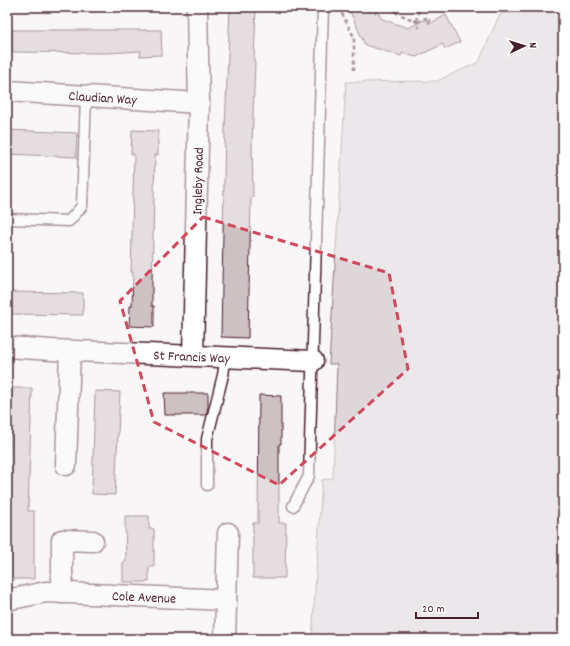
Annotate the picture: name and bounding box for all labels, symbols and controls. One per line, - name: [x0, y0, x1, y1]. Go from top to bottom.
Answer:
- north arrow: [504, 26, 544, 66]
- text: N: [524, 42, 540, 49]
- street label: Claudian Way: [68, 87, 138, 111]
- street label: Ingleby Road: [188, 147, 210, 215]
- street label: St Francis Way: [153, 346, 231, 370]
- street label: Cole Avenue: [111, 587, 177, 610]
- scale bar: [416, 594, 478, 620]
- text: 20 m: [422, 601, 445, 618]

